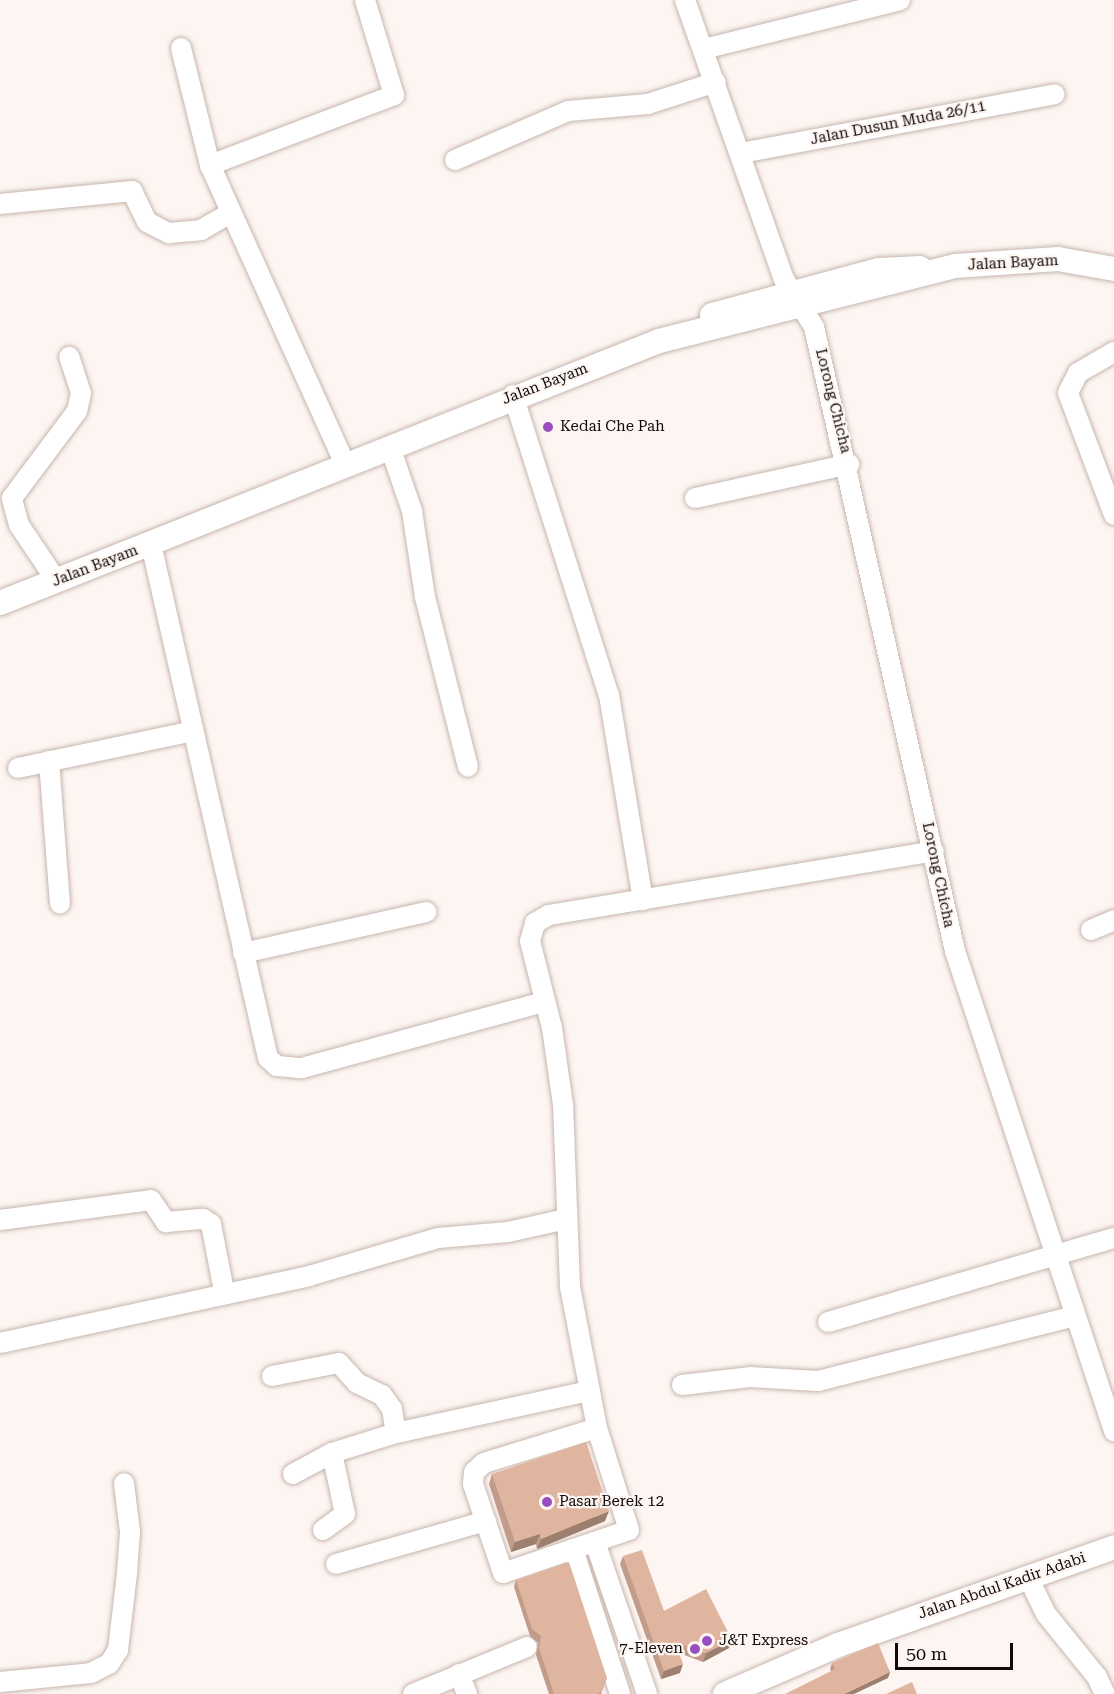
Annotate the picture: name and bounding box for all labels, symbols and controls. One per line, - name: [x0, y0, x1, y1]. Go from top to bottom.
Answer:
- street label: Jalan Dusun Muda 26/11: [809, 97, 987, 149]
- street label: Jalan Bayam: [967, 252, 1059, 274]
- street label: Lorong Chicha: [811, 347, 855, 455]
- street label: Jalan Bayam: [500, 359, 590, 409]
- place label: Kedai Che Pah: [560, 418, 665, 436]
- marker: Kedai Che Pah: [541, 420, 555, 434]
- street label: Jalan Bayam: [50, 541, 140, 591]
- street label: Lorong Chicha: [918, 821, 958, 929]
- place label: Pasar Berek 12: [559, 1493, 664, 1511]
- marker: Pasar Berek 12: [540, 1495, 554, 1509]
- street label: Jalan Abdul Kadir Adabi: [916, 1549, 1088, 1623]
- scale bar: [898, 1631, 1016, 1669]
- place label: J&T Express: [719, 1632, 808, 1650]
- marker: J&T Express: [700, 1634, 714, 1648]
- place label: 7-Eleven: [619, 1640, 683, 1658]
- marker: 7-Eleven: [688, 1642, 702, 1656]
- text: 50 m: [906, 1643, 947, 1664]

